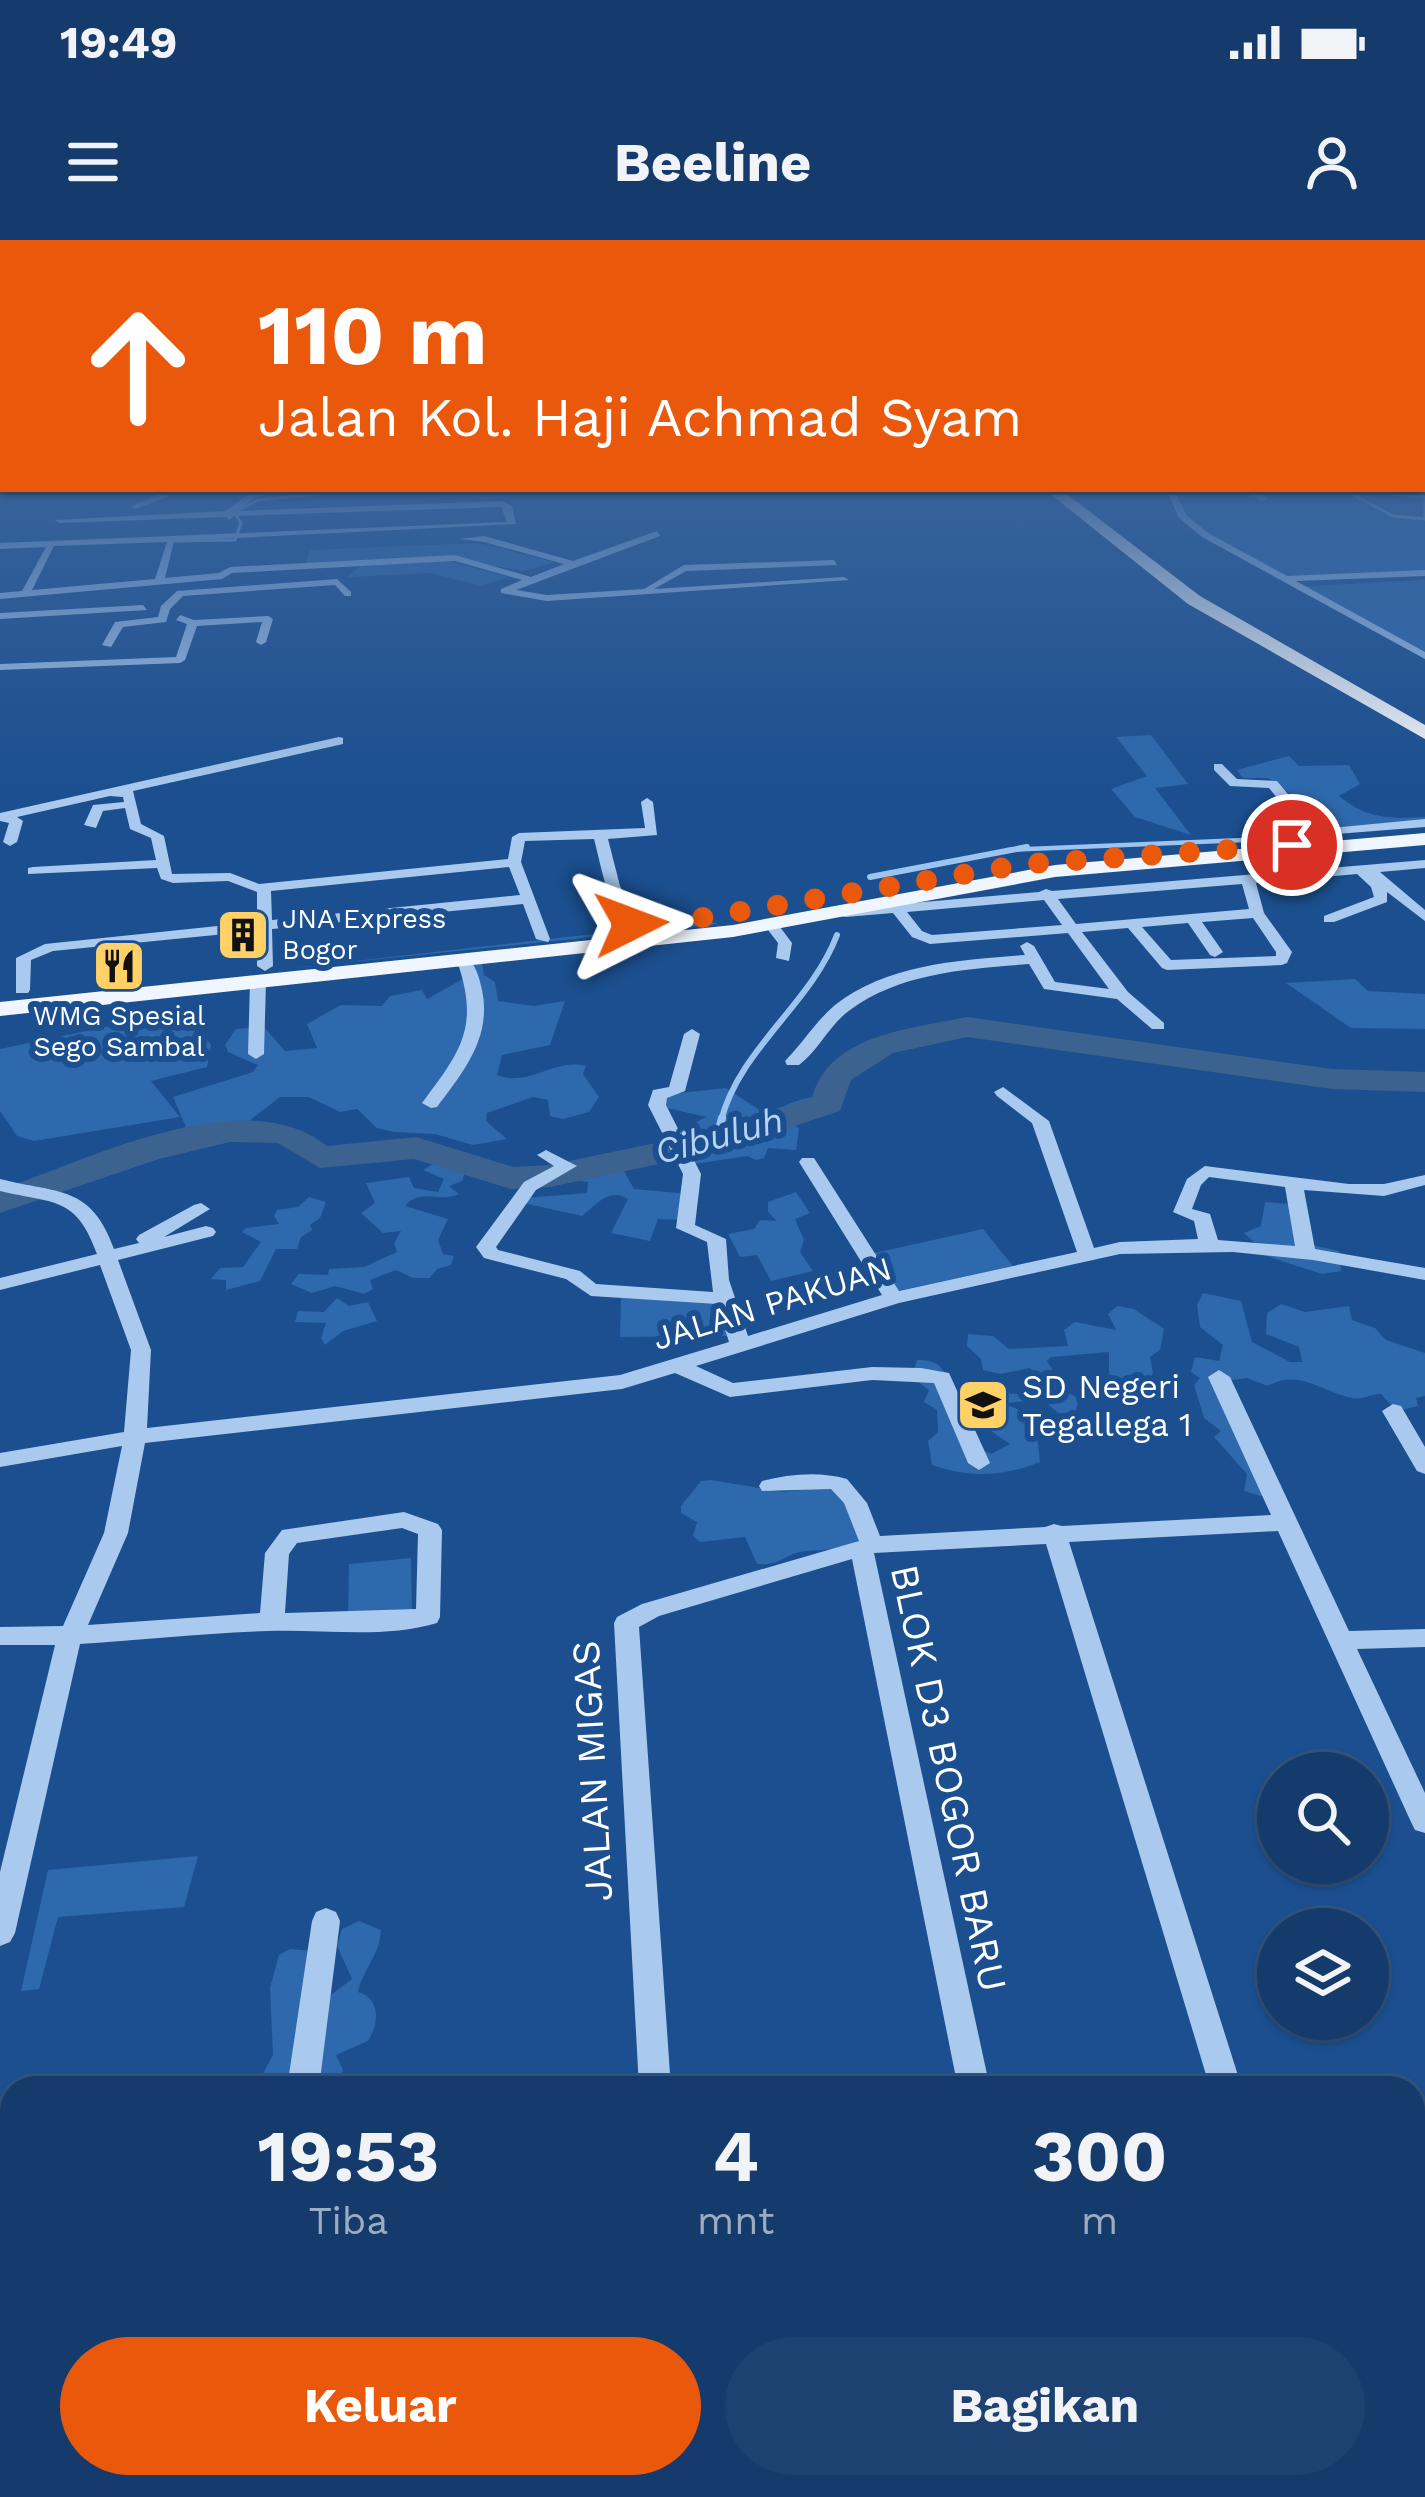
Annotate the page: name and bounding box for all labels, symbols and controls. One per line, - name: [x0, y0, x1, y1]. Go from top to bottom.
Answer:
- text: 19:49: [60, 16, 178, 69]
- icon: menu: [60, 129, 126, 195]
- icon: person: [1299, 129, 1365, 195]
- text: Beeline: [614, 131, 811, 194]
- text: 110 m: [258, 286, 488, 384]
- icon: ahead: [60, 288, 216, 444]
- text: Jalan Kol. Haji Achmad Syam: [258, 386, 1022, 449]
- pin: [1241, 794, 1343, 896]
- icon: arrive: [1259, 812, 1325, 878]
- position arrow: [568, 861, 694, 987]
- place label: JNA Express Bogor: [282, 903, 446, 966]
- building icon: JNA Express Bogor: [215, 907, 271, 963]
- restaurant icon: WMG Spesial Sego Sambal: [91, 938, 147, 994]
- place label: WMG Spesial Sego Sambal: [33, 1000, 205, 1063]
- water label: Cibuluh: [650, 1099, 788, 1173]
- street label: JALAN PAKUAN: [648, 1248, 896, 1358]
- place label: SD Negeri Tegallega 1: [1022, 1367, 1192, 1444]
- school or university icon: SD Negeri Tegallega 1: [955, 1377, 1011, 1433]
- street label: BLOK D3 BOGOR BARU: [882, 1560, 1016, 1996]
- street label: JALAN MIGAS: [563, 1639, 621, 1903]
- map controls: [1257, 1752, 1389, 2040]
- button: search: [1257, 1752, 1389, 1884]
- button: layers: [1257, 1908, 1389, 2040]
- text: 19:53: [258, 2114, 439, 2198]
- text: 4: [712, 2114, 759, 2198]
- text: 300: [1032, 2114, 1167, 2198]
- text: Tiba: [309, 2198, 388, 2243]
- text: mnt: [697, 2198, 774, 2243]
- text: m: [1081, 2198, 1118, 2243]
- button: Keluar: [60, 2337, 701, 2475]
- button: Bagikan: [725, 2337, 1365, 2475]

